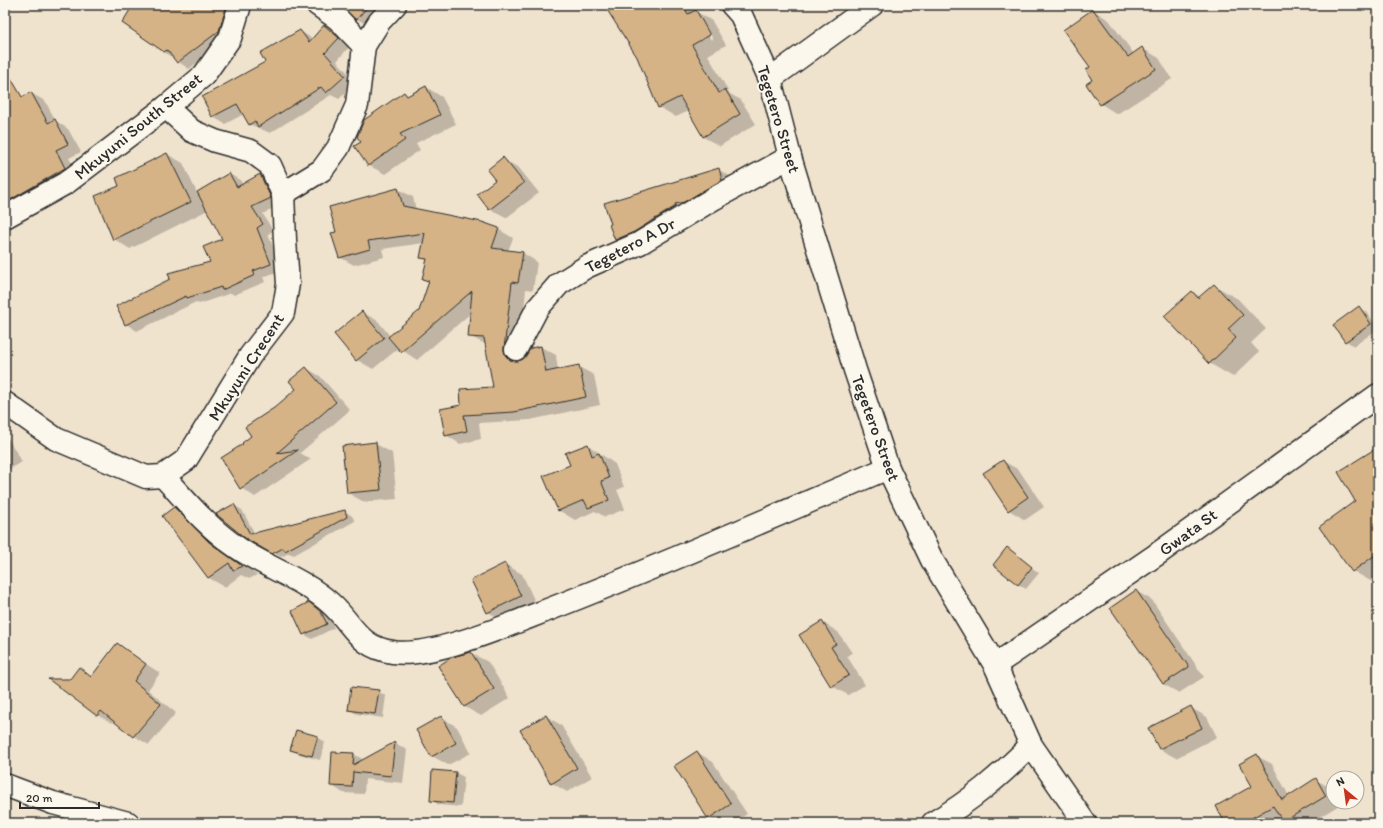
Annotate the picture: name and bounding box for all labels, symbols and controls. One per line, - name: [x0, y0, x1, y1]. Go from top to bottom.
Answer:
- street label: Tegetero Street: [753, 63, 805, 175]
- street label: Mkuyuni South Street: [70, 68, 206, 184]
- street label: Tegetero A Dr: [581, 213, 679, 277]
- street label: Mkuyuni Crecent: [204, 310, 288, 424]
- street label: Tegetero Street: [848, 372, 904, 484]
- street label: Gwata St: [1155, 504, 1221, 560]
- north arrow: [1325, 770, 1365, 810]
- text: N: [1334, 774, 1347, 789]
- scale bar: [20, 784, 99, 810]
- text: 20 m: [26, 791, 53, 805]

